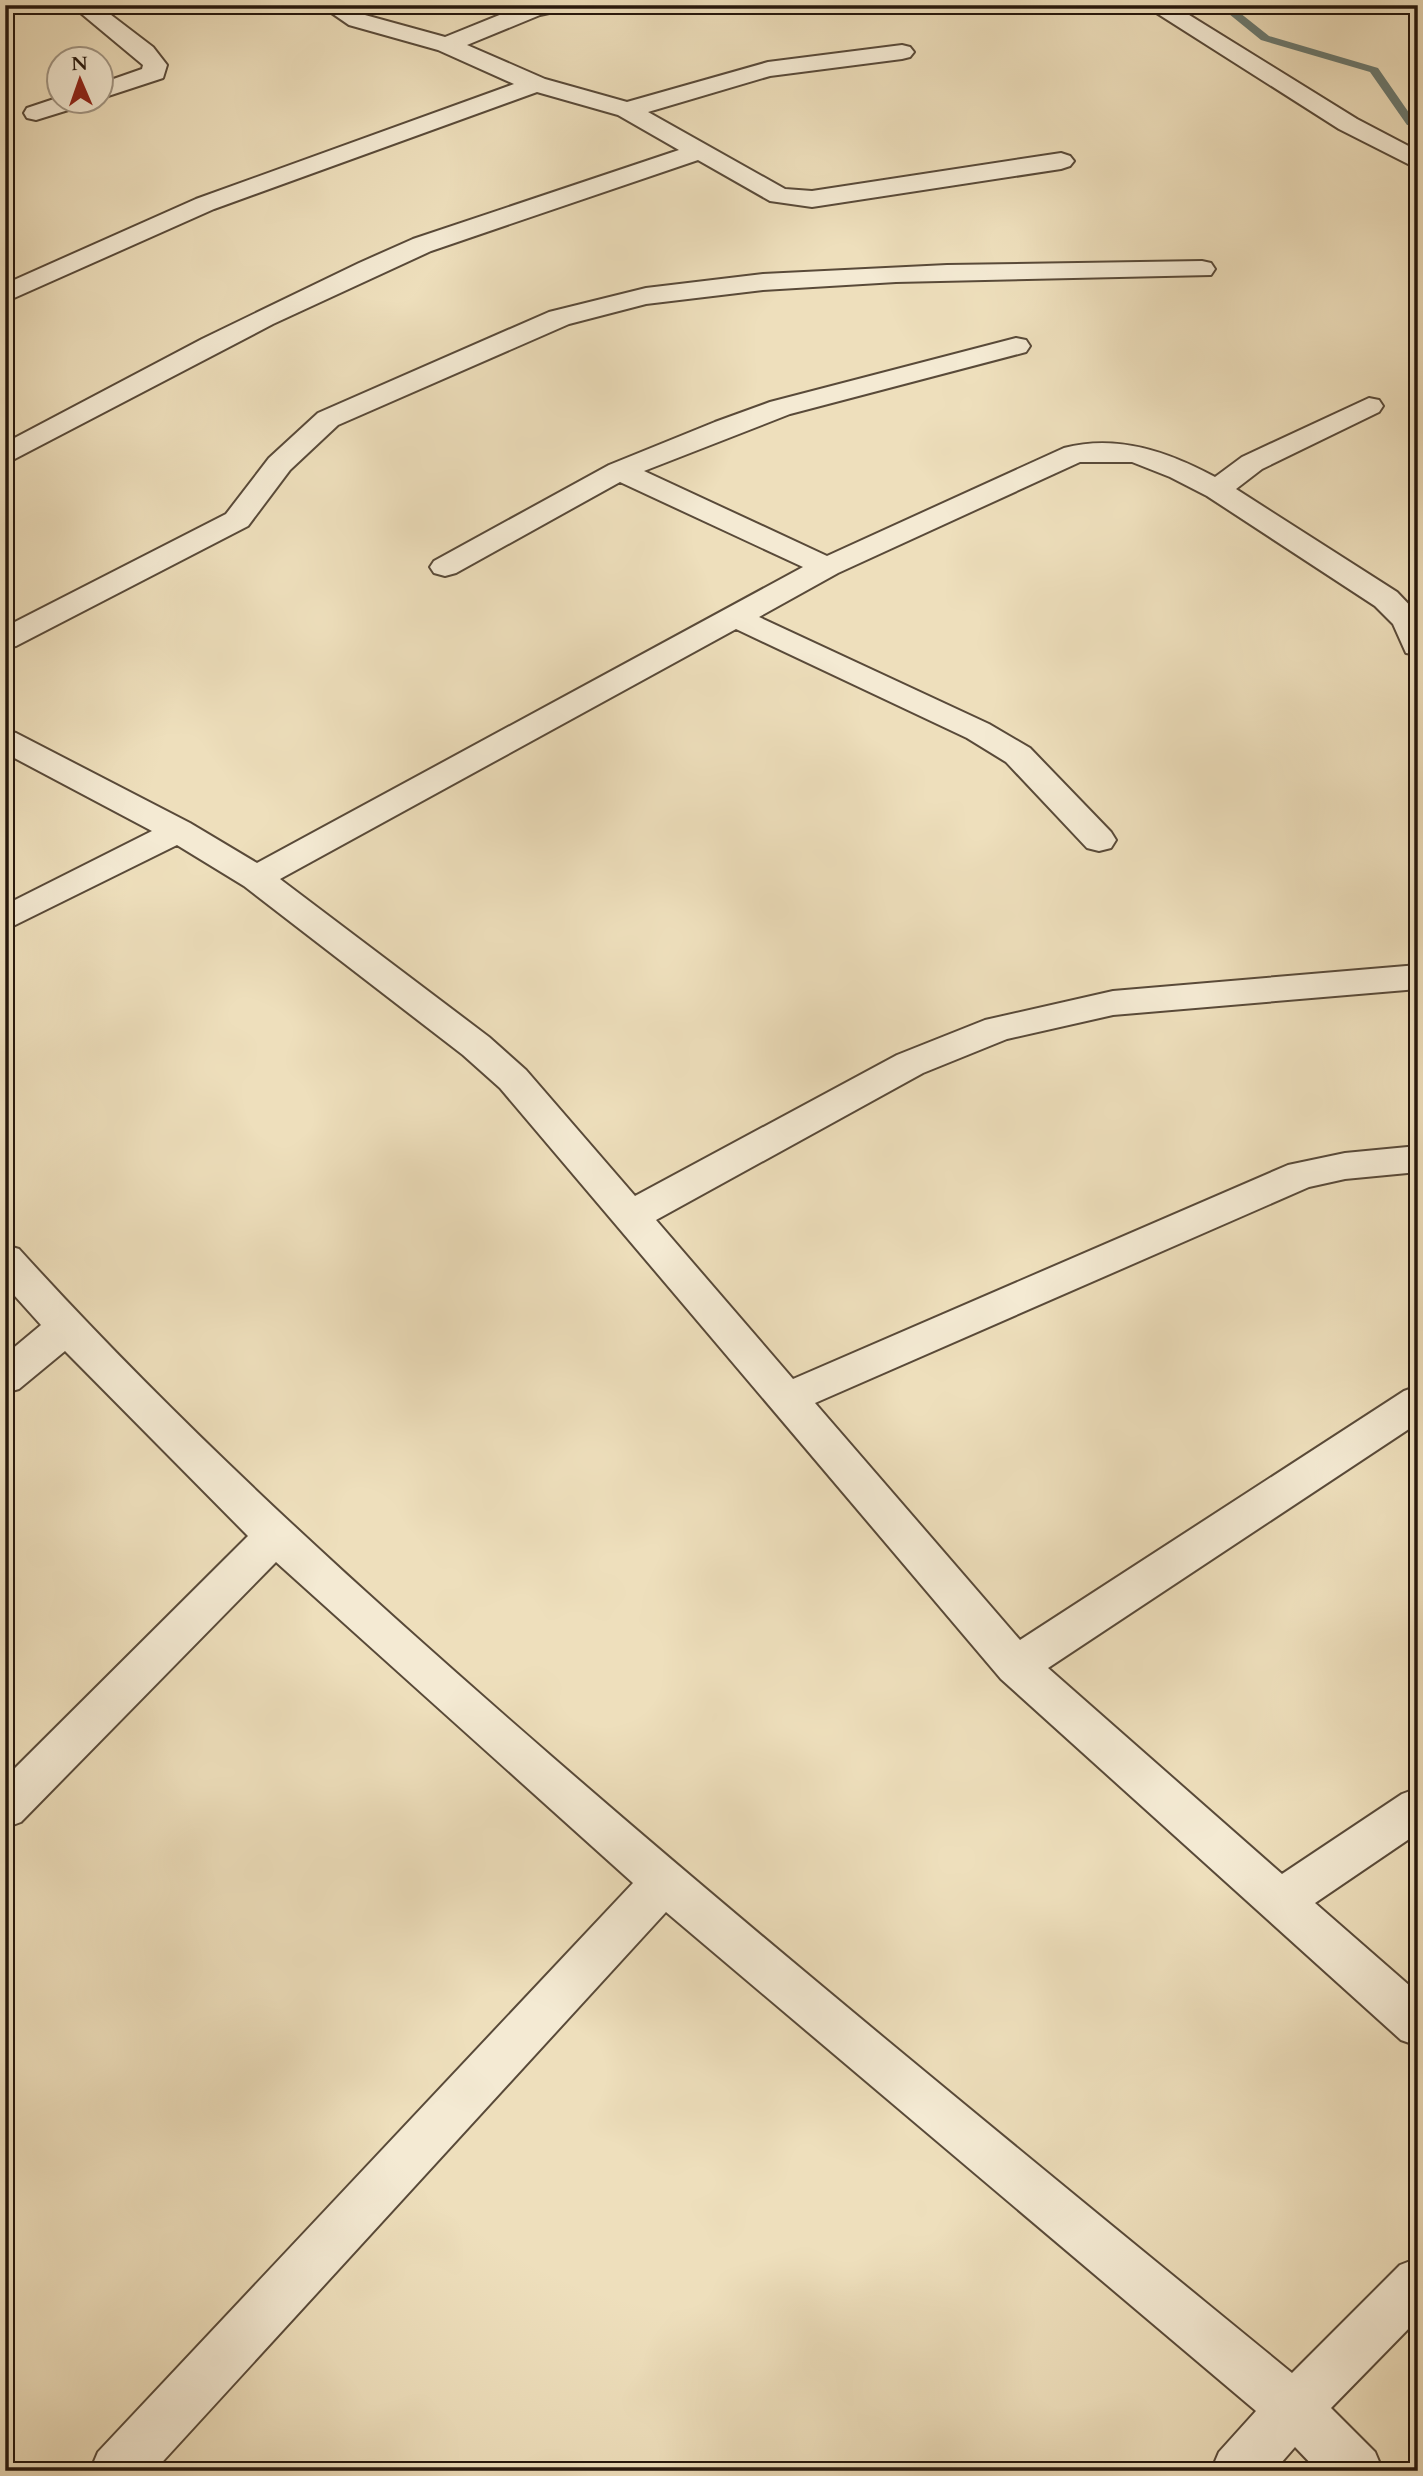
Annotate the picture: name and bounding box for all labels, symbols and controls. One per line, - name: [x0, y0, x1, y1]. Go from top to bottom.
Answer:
- north arrow: [46, 46, 116, 116]
- text: N: [71, 51, 89, 77]

